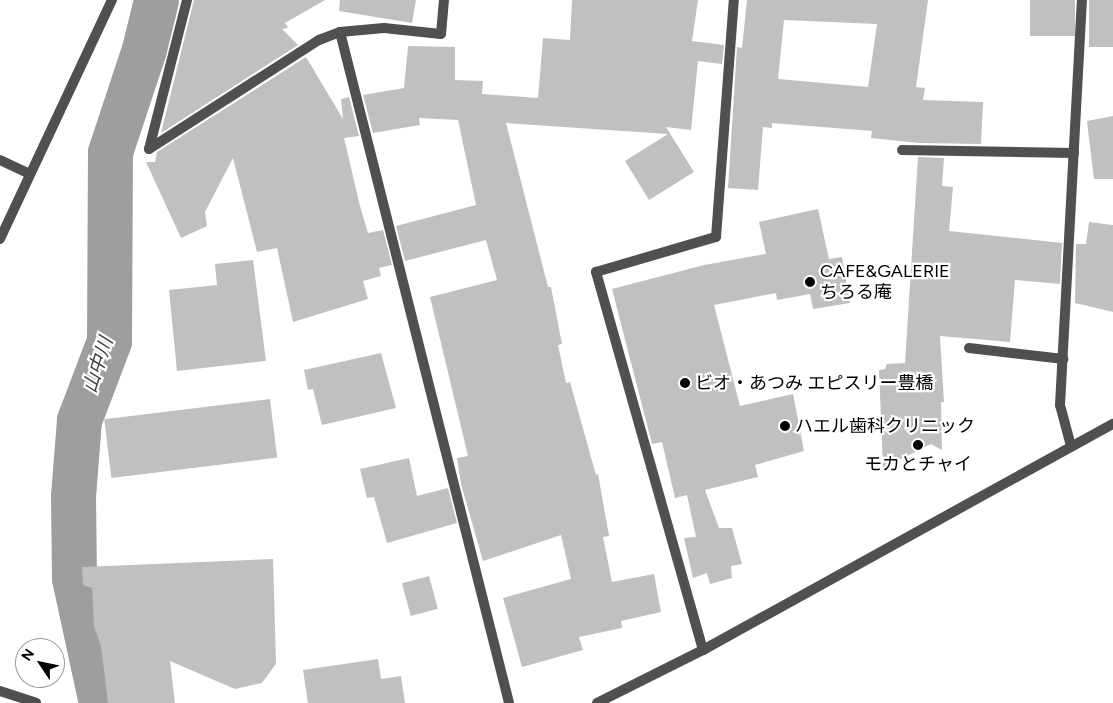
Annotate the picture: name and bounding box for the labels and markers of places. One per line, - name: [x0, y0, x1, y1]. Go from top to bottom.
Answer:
- place label: CAFE&GALERIE ちろる庵: [820, 261, 950, 304]
- marker: CAFE&GALERIE ちろる庵: [804, 276, 816, 288]
- place label: ビオ・あつみ エピスリー豊橋: [695, 372, 933, 394]
- marker: ビオ・あつみ エピスリー豊橋: [679, 377, 691, 389]
- place label: ハエル歯科クリニック: [795, 415, 975, 437]
- marker: ハエル歯科クリニック: [779, 420, 791, 432]
- marker: モカとチャイ: [912, 439, 924, 451]
- place label: モカとチャイ: [864, 453, 972, 475]

